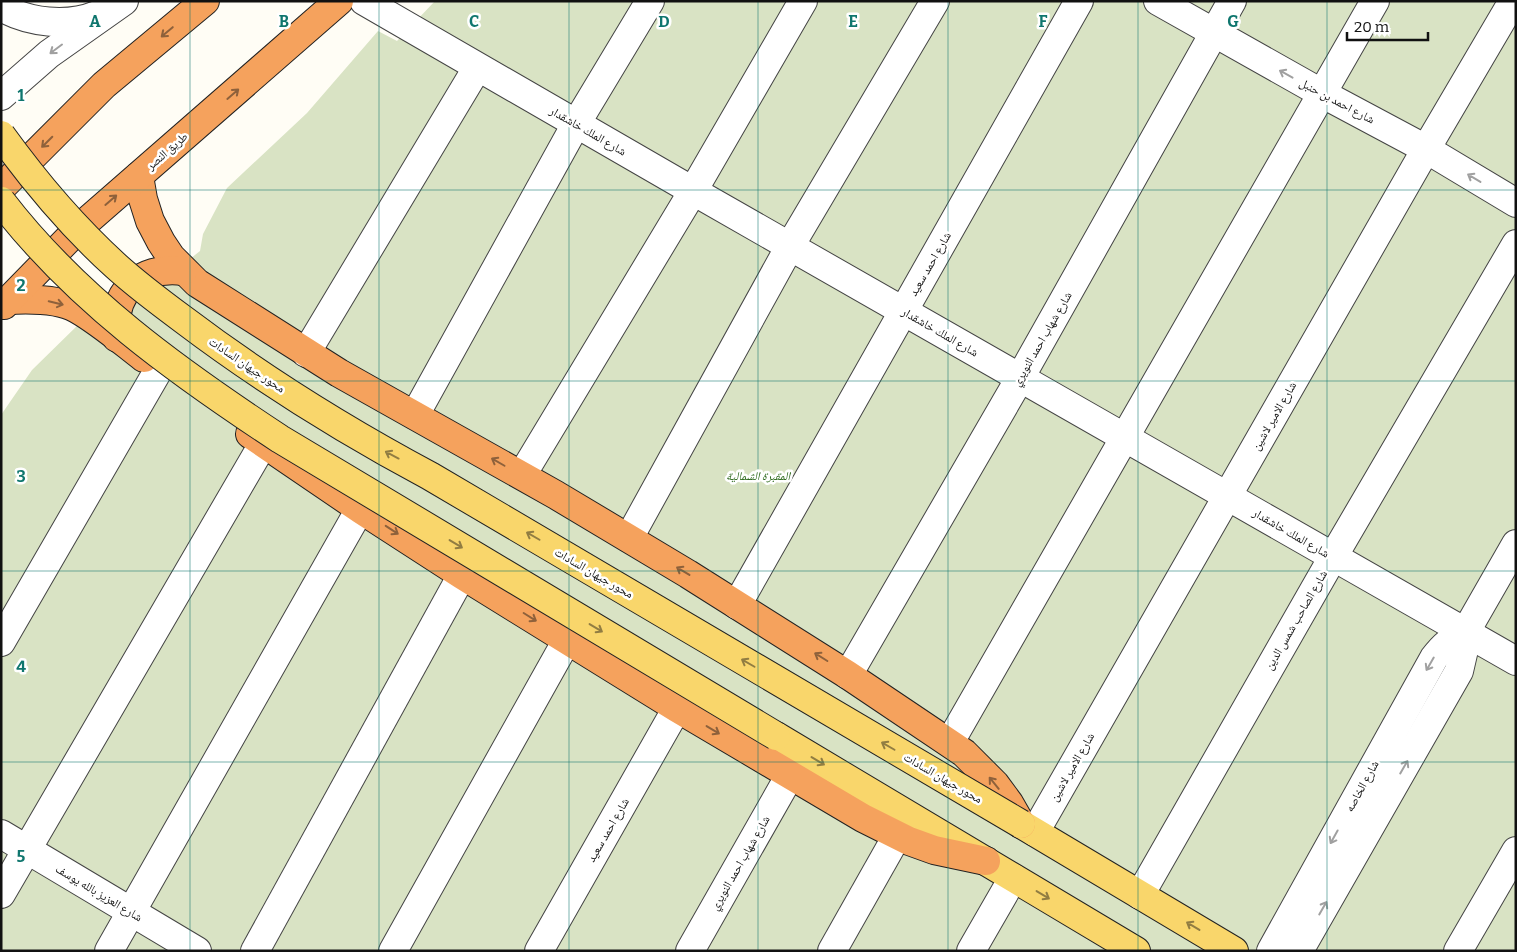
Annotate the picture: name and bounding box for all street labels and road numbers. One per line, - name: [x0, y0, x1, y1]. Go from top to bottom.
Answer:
- street label: شارع احمد بن حنبل: [1297, 75, 1377, 128]
- street label: شارع الملك خاشقدار: [546, 103, 629, 160]
- street label: طريق النصر: [143, 129, 191, 174]
- street label: شارع احمد سعيد: [906, 229, 955, 299]
- street label: شارع شهاب احمد النويري: [1009, 289, 1077, 390]
- street label: شارع الملك خاشقدار: [898, 304, 981, 361]
- street label: محور جيهان السادات: [206, 334, 288, 396]
- street label: شارع الامير لاشين: [1249, 379, 1300, 453]
- street label: شارع الملك خاشقدار: [1249, 505, 1332, 562]
- street label: محور جيهان السادات: [552, 545, 636, 601]
- street label: شارع الصاحب شمس الدين: [1262, 568, 1331, 673]
- street label: شارع الامير لاشين: [1047, 730, 1098, 804]
- street label: محور جيهان السادات: [901, 750, 985, 806]
- street label: شارع الخاصه: [1342, 758, 1383, 815]
- street label: شارع احمد سعيد: [584, 795, 633, 865]
- street label: شارع شهاب احمد النويري: [707, 813, 775, 914]
- street label: شارع العزيز بالله يوسف: [53, 862, 145, 925]

